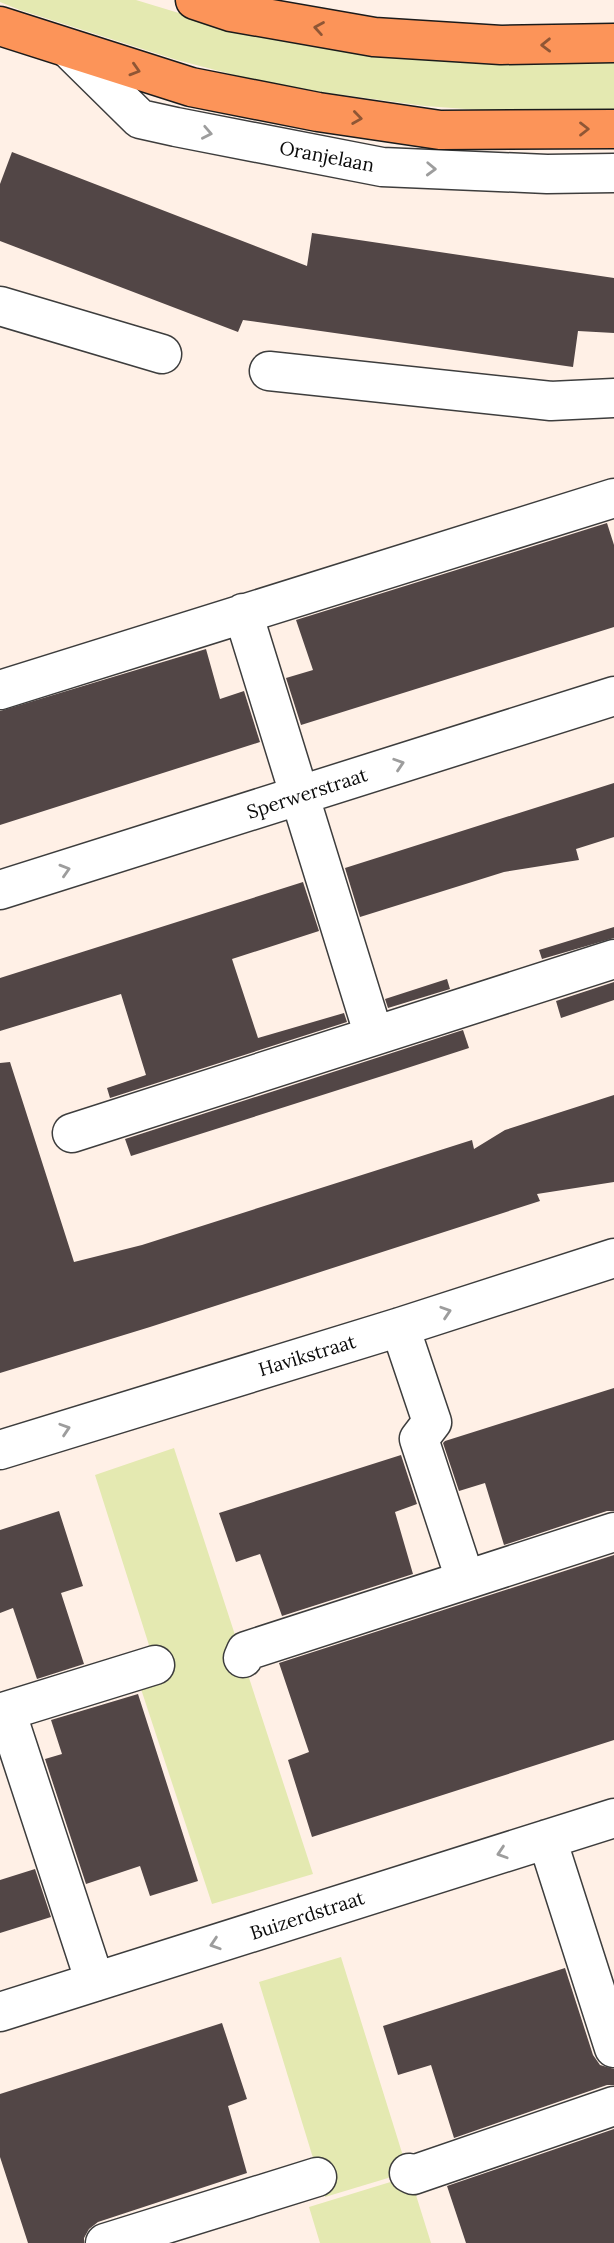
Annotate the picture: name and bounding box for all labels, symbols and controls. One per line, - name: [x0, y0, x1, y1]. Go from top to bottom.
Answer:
- one-way arrow: [313, 21, 325, 36]
- one-way arrow: [540, 37, 551, 52]
- one-way arrow: [128, 62, 140, 77]
- one-way arrow: [351, 110, 363, 125]
- one-way arrow: [579, 121, 589, 137]
- one-way arrow: [201, 125, 213, 140]
- street label: Oranjelaan: [278, 135, 376, 177]
- one-way arrow: [426, 161, 437, 176]
- one-way arrow: [393, 758, 405, 773]
- street label: Sperwerstraat: [244, 762, 371, 824]
- one-way arrow: [59, 863, 71, 878]
- one-way arrow: [440, 1306, 452, 1320]
- street label: Havikstraat: [255, 1329, 359, 1381]
- one-way arrow: [59, 1423, 71, 1438]
- one-way arrow: [497, 1845, 509, 1860]
- street label: Buizerdstraat: [247, 1885, 368, 1945]
- one-way arrow: [210, 1936, 222, 1951]

